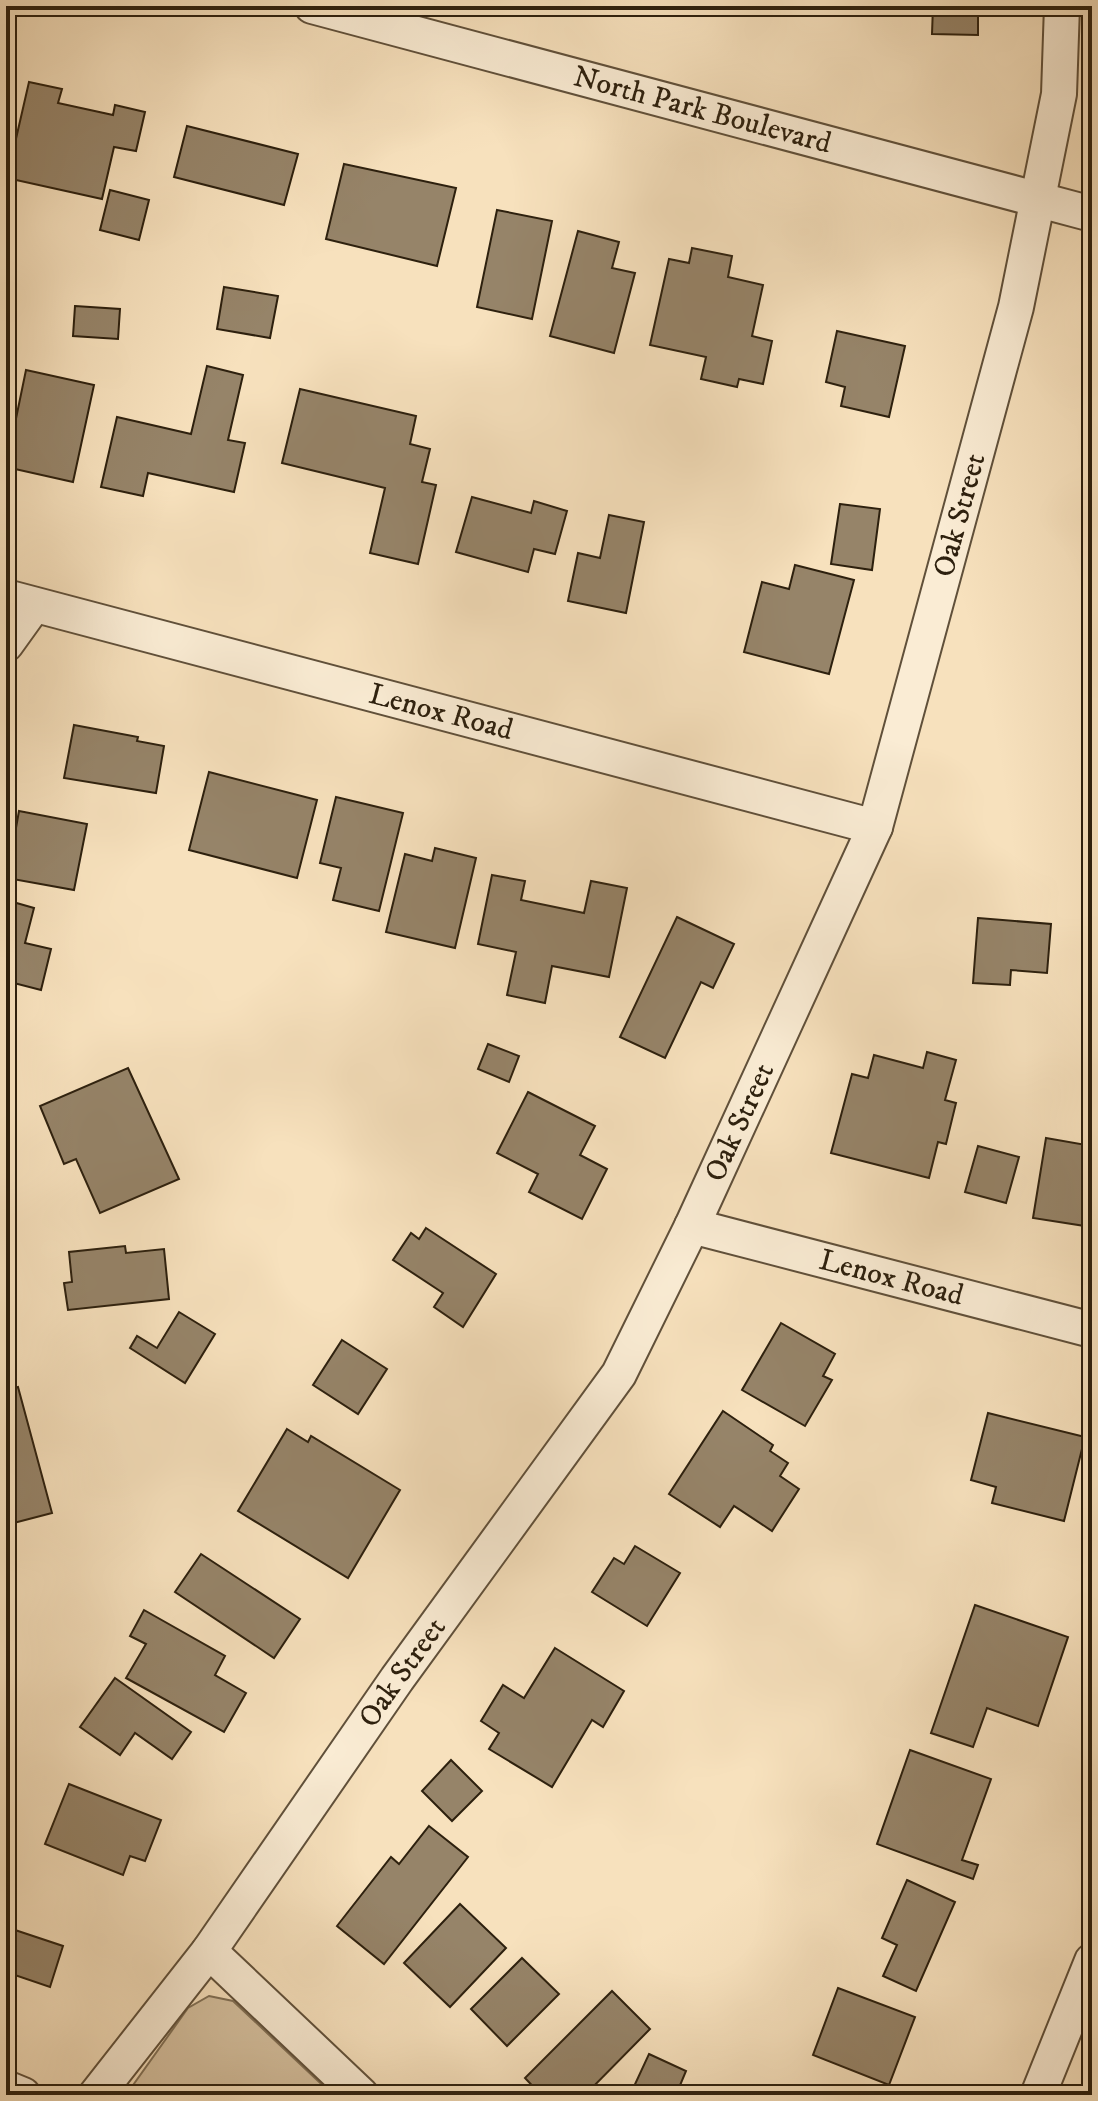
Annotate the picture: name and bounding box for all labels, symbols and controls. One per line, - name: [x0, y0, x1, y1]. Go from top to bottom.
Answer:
- street label: North Park Boulevard: [569, 58, 835, 162]
- street label: Oak Street: [925, 449, 994, 581]
- street label: Lenox Road: [365, 675, 517, 749]
- street label: Oak Street: [696, 1057, 783, 1187]
- street label: Lenox Road: [815, 1241, 967, 1314]
- street label: Oak Street: [351, 1610, 454, 1735]

